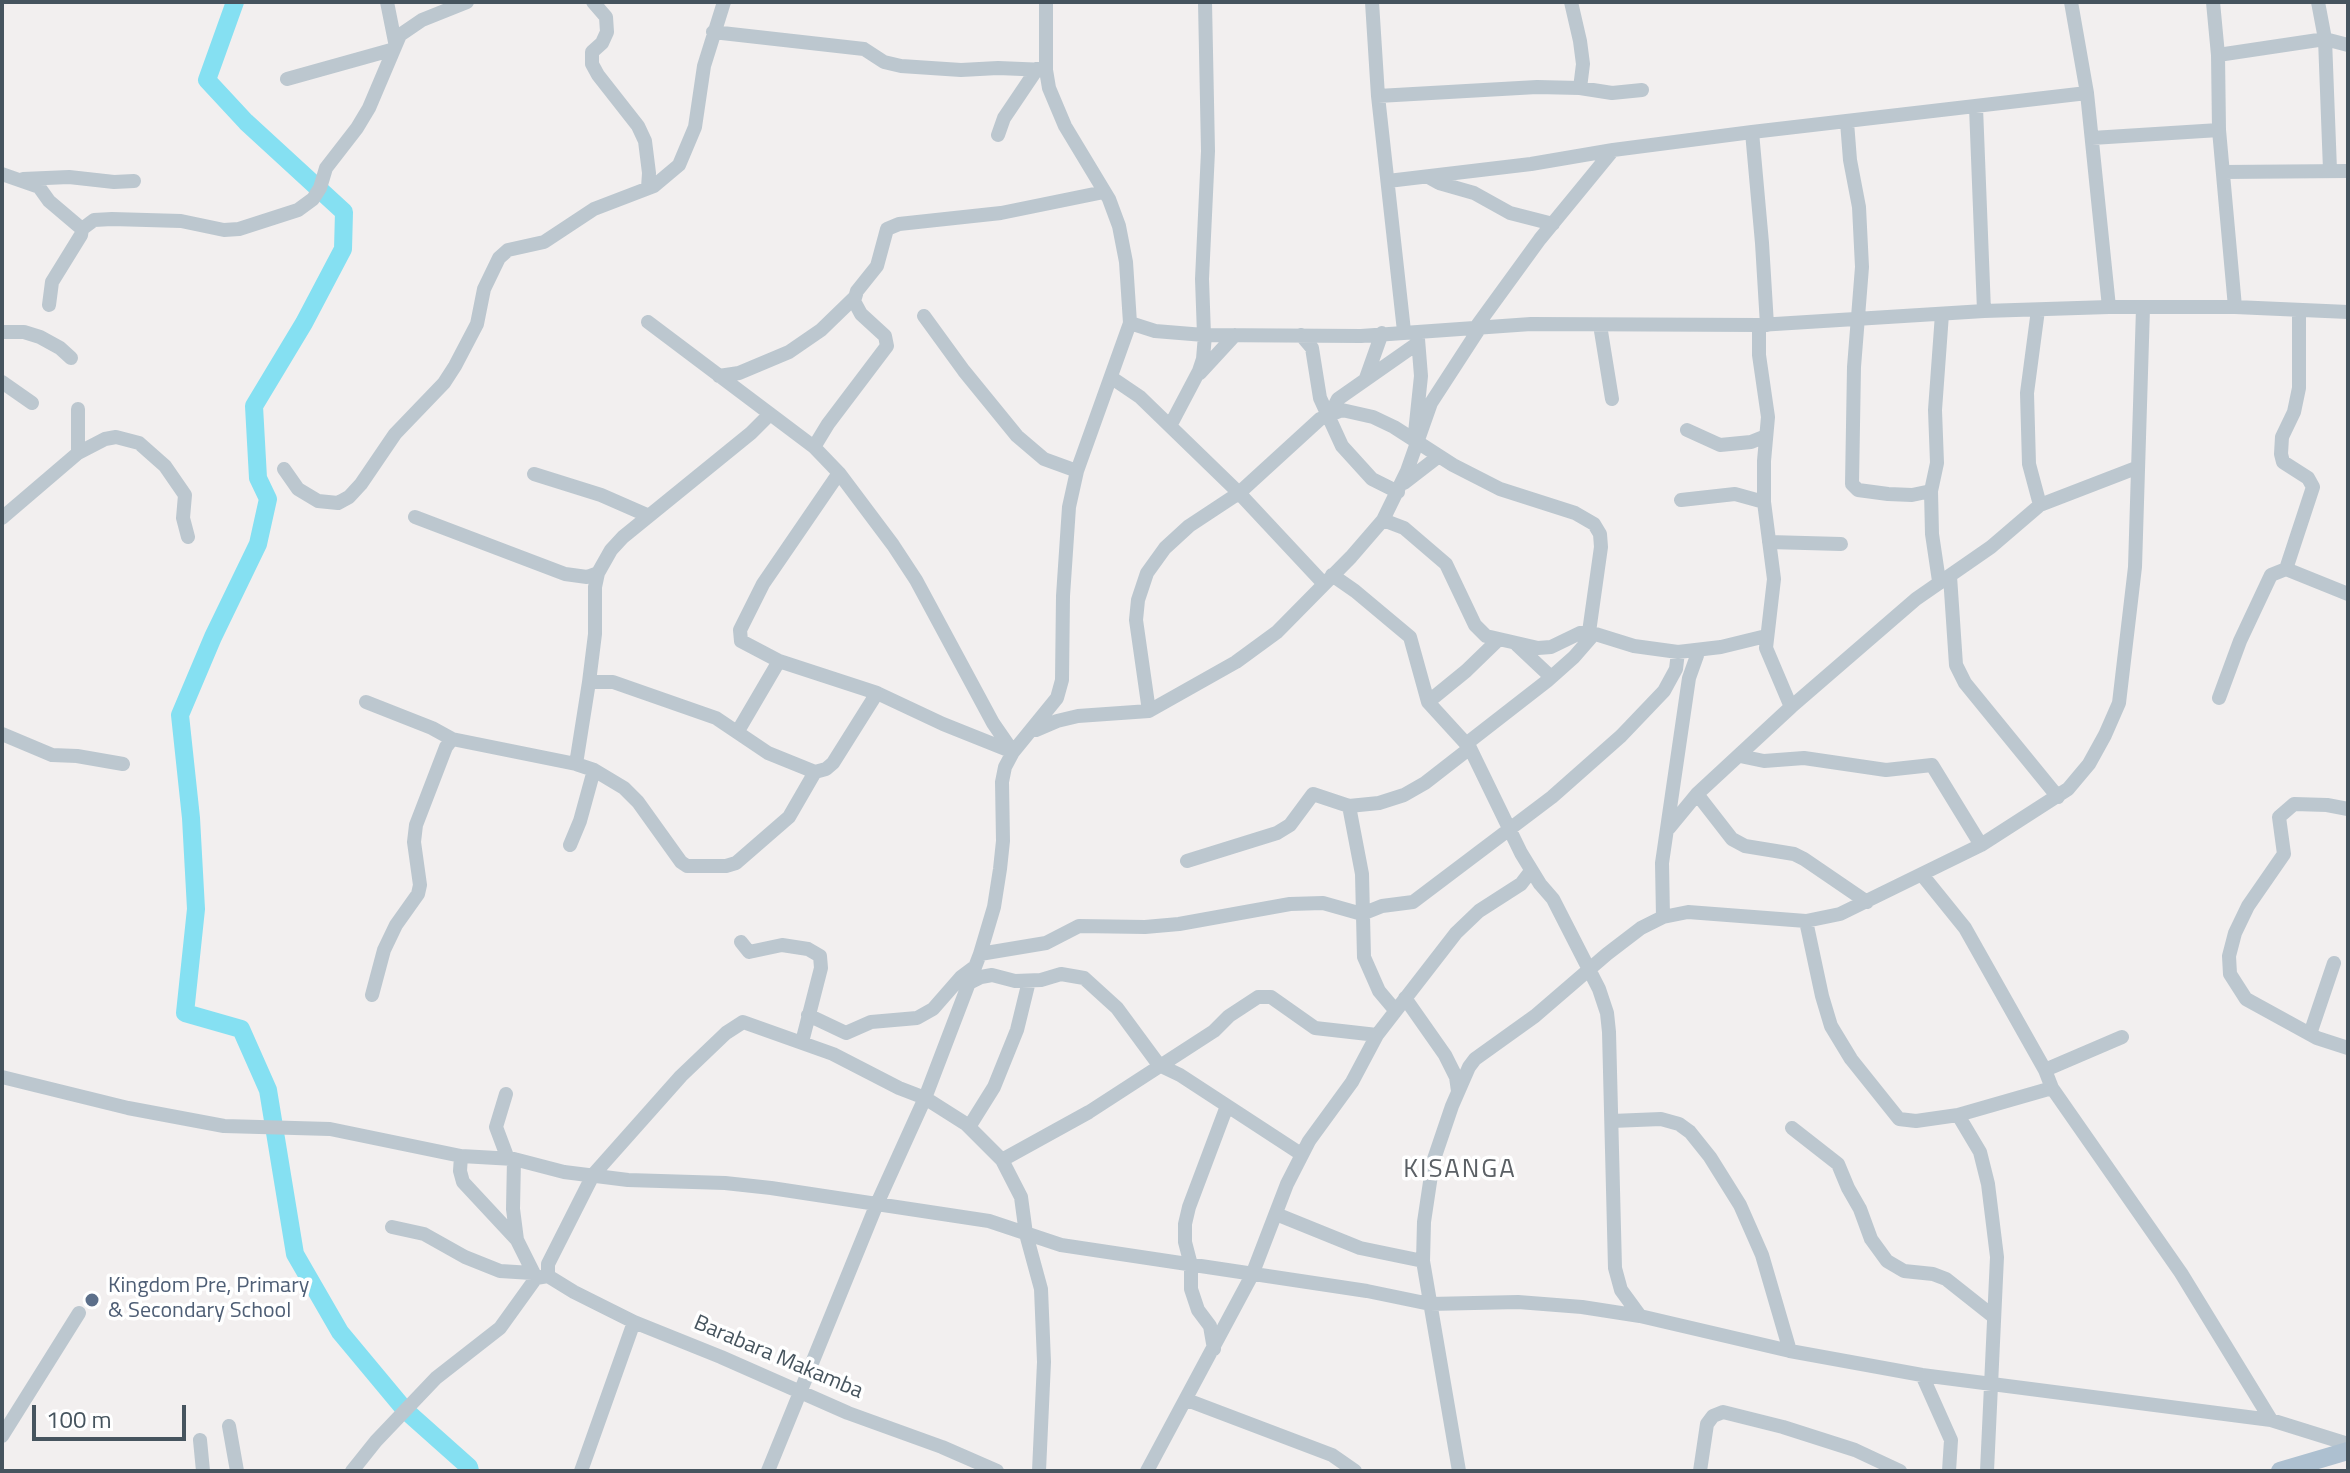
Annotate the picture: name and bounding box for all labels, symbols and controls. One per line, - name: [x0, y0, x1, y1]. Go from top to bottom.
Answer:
- district label: KISANGA: [1403, 1155, 1517, 1187]
- place label: Kingdom Pre, Primary & Secondary School: [108, 1274, 309, 1326]
- marker: Kingdom Pre, Primary & Secondary School: [83, 1291, 101, 1309]
- street label: Barabara Makamba: [689, 1310, 867, 1406]
- scale bar: [36, 1389, 190, 1439]
- text: 100 m: [46, 1401, 112, 1437]

